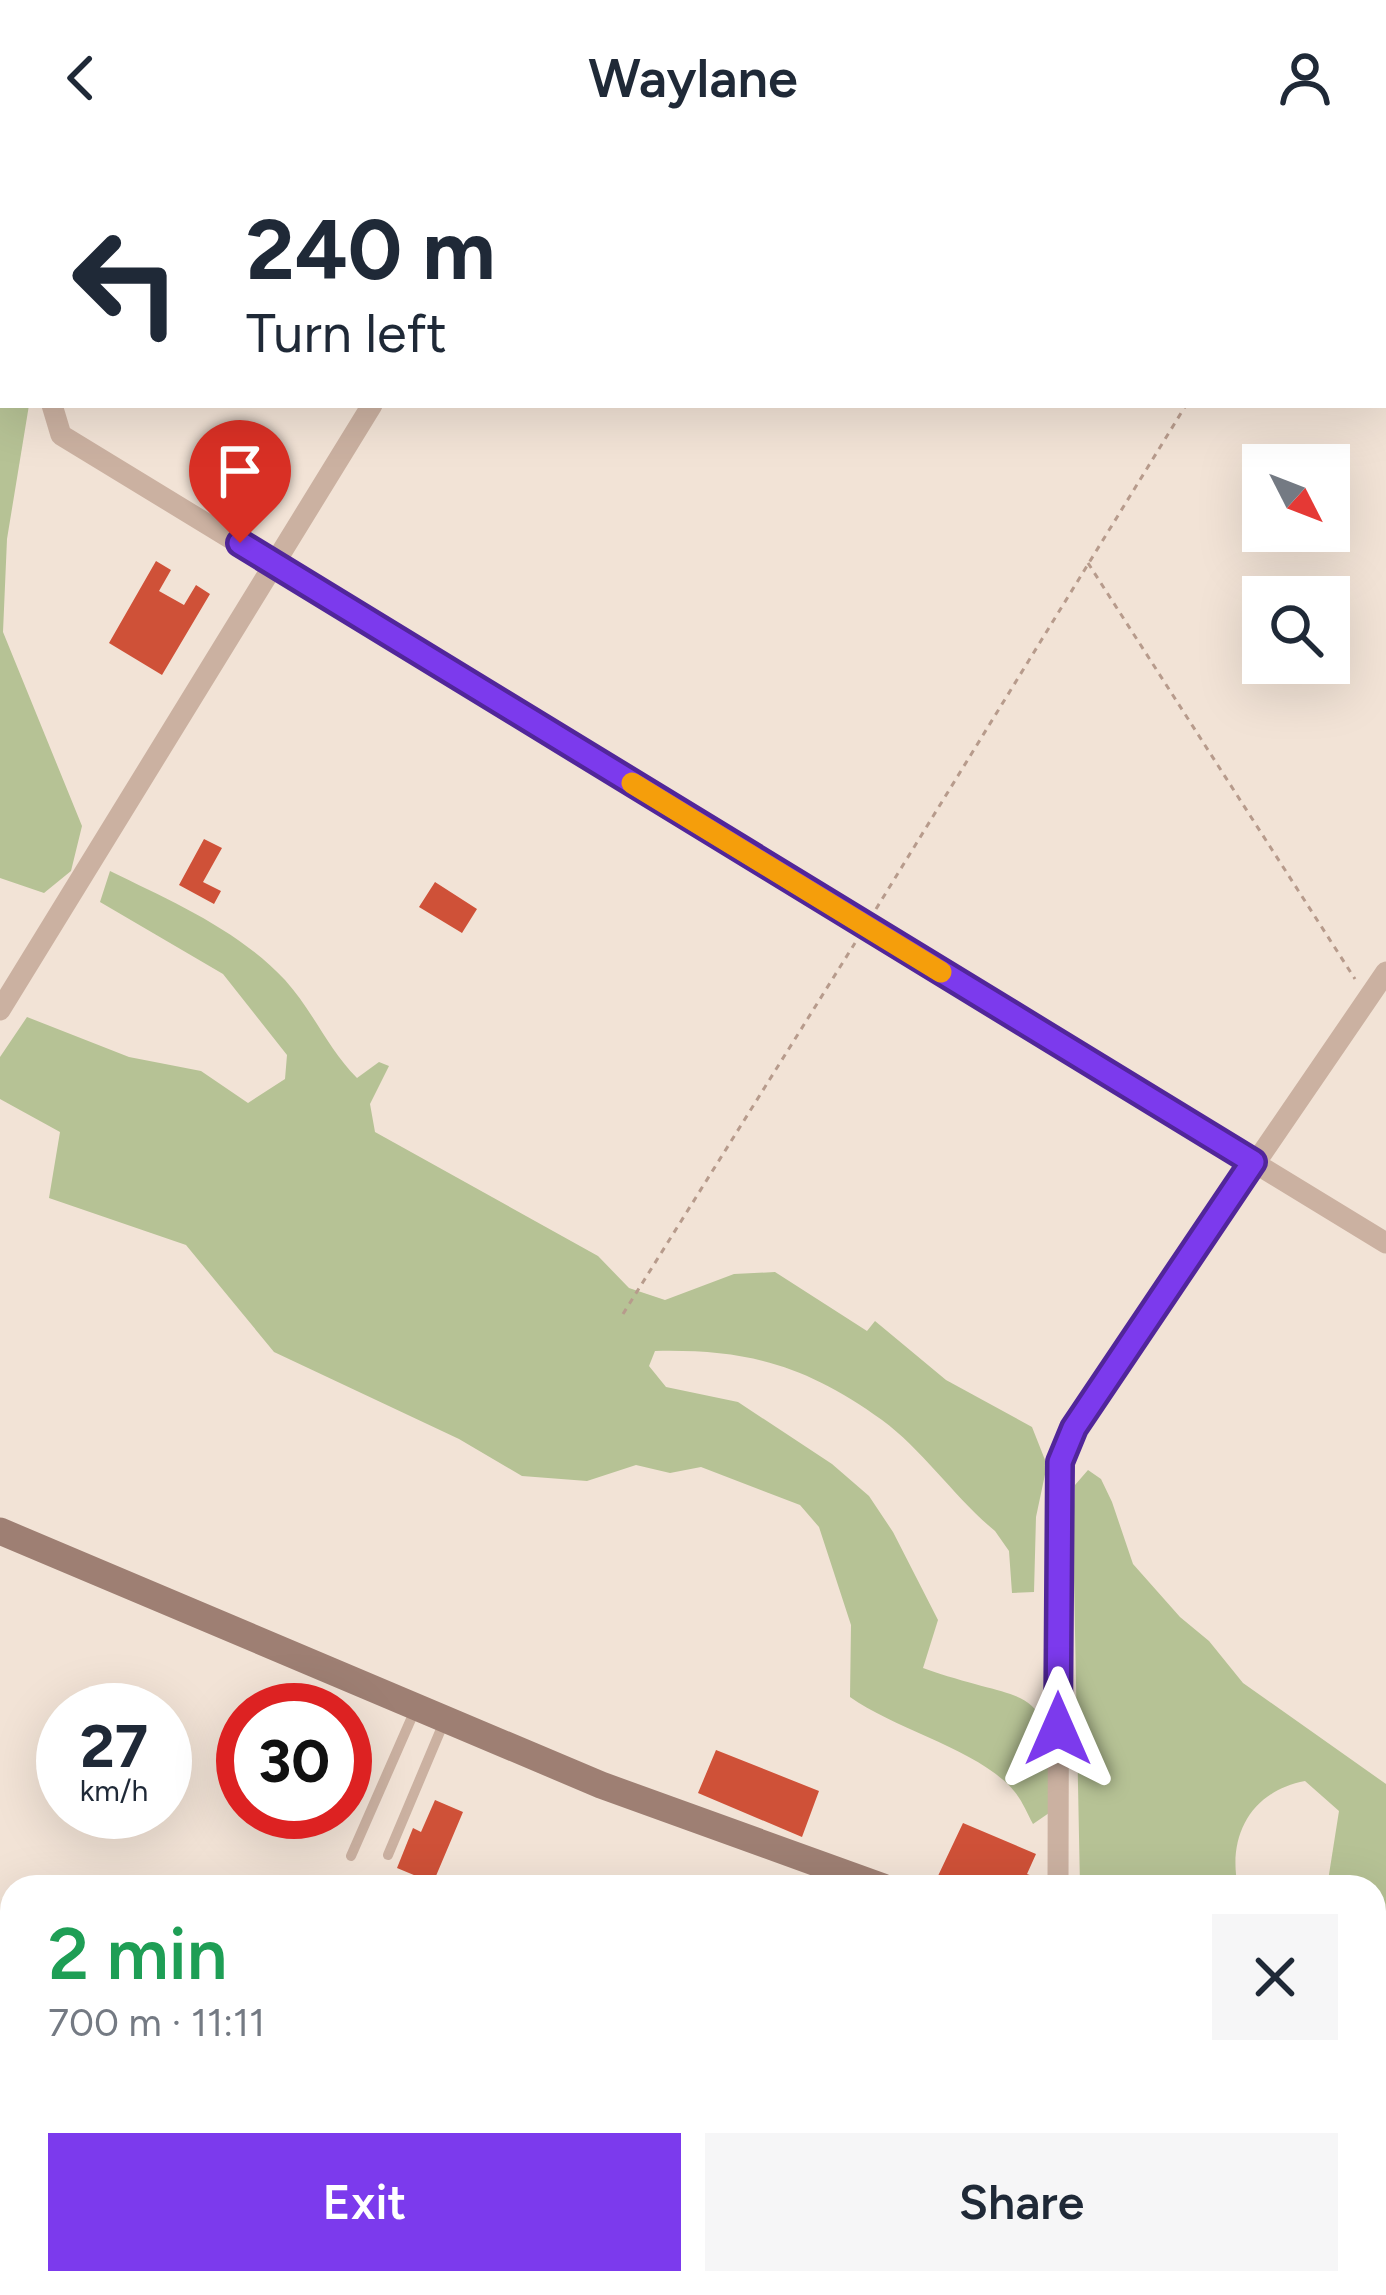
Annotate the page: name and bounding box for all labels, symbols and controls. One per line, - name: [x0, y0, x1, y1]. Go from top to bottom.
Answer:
- icon: back: [48, 45, 114, 111]
- icon: person: [1272, 45, 1338, 111]
- text: Waylane: [588, 46, 798, 111]
- text: 240 m: [246, 199, 495, 300]
- icon: left: [48, 204, 204, 360]
- text: Turn left: [246, 301, 447, 366]
- pin: [189, 420, 291, 543]
- icon: arrive: [207, 438, 273, 504]
- north arrow: [1242, 444, 1350, 552]
- map controls: [1242, 444, 1350, 684]
- button: search: [1242, 576, 1350, 684]
- position arrow: [995, 1666, 1121, 1792]
- speed limit sign: 30: [216, 1683, 372, 1839]
- text: 27: [80, 1710, 148, 1782]
- text: km/h: [80, 1772, 148, 1809]
- text: 2 min: [48, 1911, 227, 1997]
- button: close: [1212, 1914, 1338, 2040]
- text: 700 m · 11:11: [48, 1999, 265, 2046]
- button: Exit: [48, 2133, 681, 2271]
- button: Share: [705, 2133, 1338, 2271]

